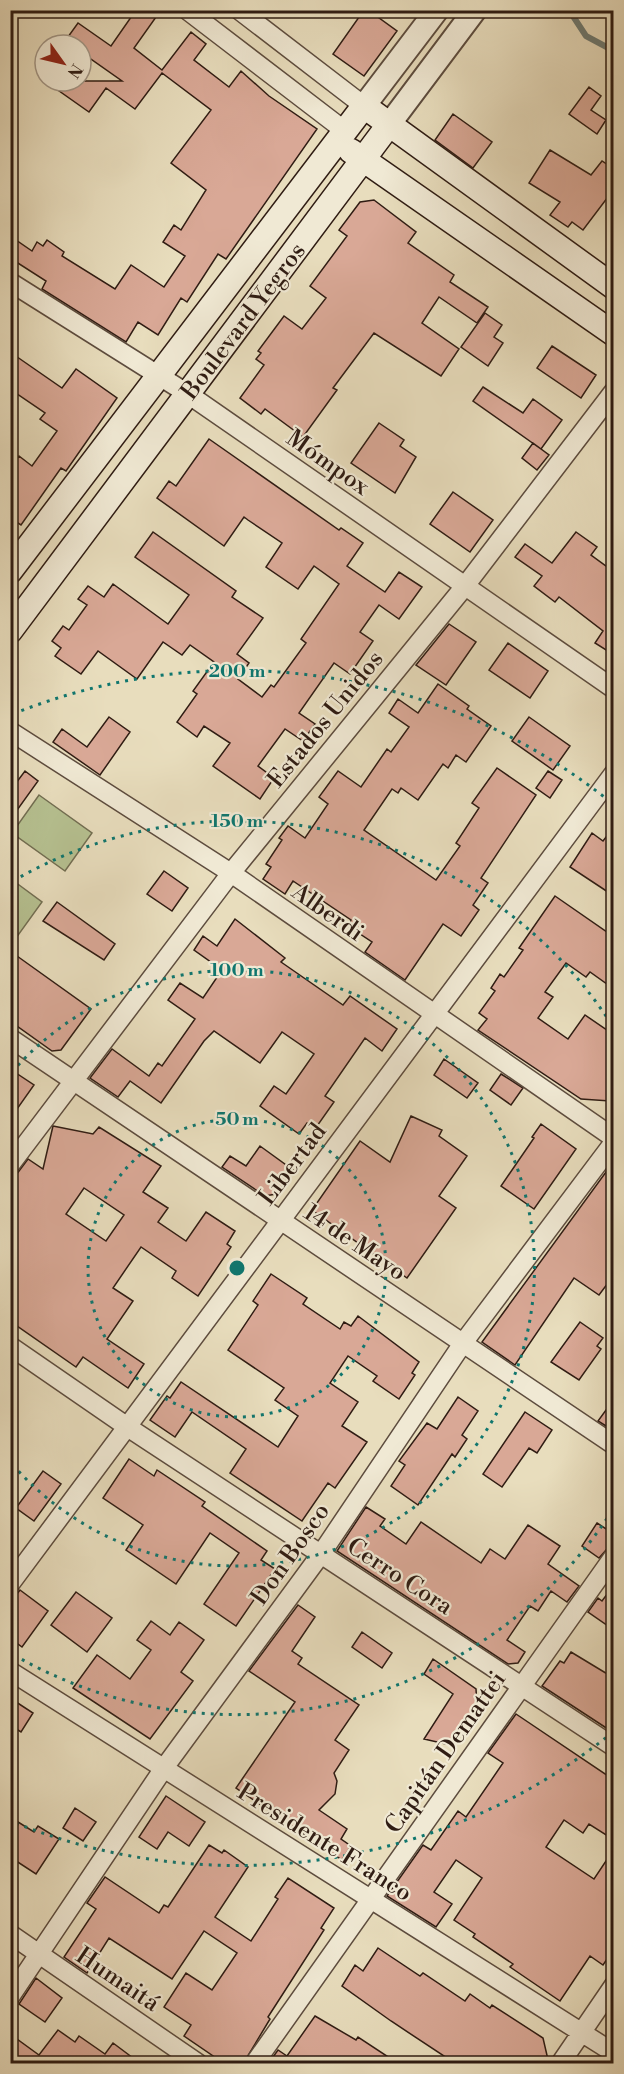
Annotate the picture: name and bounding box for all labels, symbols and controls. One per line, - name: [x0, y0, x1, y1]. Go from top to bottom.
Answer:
- north arrow: [33, 33, 93, 93]
- text: N: [63, 60, 86, 82]
- street label: Boulevard Yegros: [174, 237, 313, 407]
- street label: Mómpox: [280, 423, 375, 503]
- street label: Estados Unidos: [261, 645, 390, 794]
- text: 200 m: [209, 660, 266, 683]
- text: 150 m: [211, 810, 264, 833]
- street label: Alberdi: [285, 877, 369, 948]
- text: 100 m: [210, 959, 264, 982]
- text: 50 m: [215, 1108, 259, 1131]
- street label: Libertad: [252, 1117, 334, 1212]
- street label: 14 de Mayo: [297, 1198, 411, 1288]
- centre of rings: [227, 1258, 247, 1278]
- street label: Don Bosco: [245, 1498, 337, 1611]
- street label: Cerro Cora: [341, 1531, 459, 1623]
- street label: Capitán Demattei: [379, 1666, 513, 1839]
- street label: Presidente Franco: [232, 1777, 417, 1909]
- street label: Humaitá: [70, 1941, 166, 2019]

